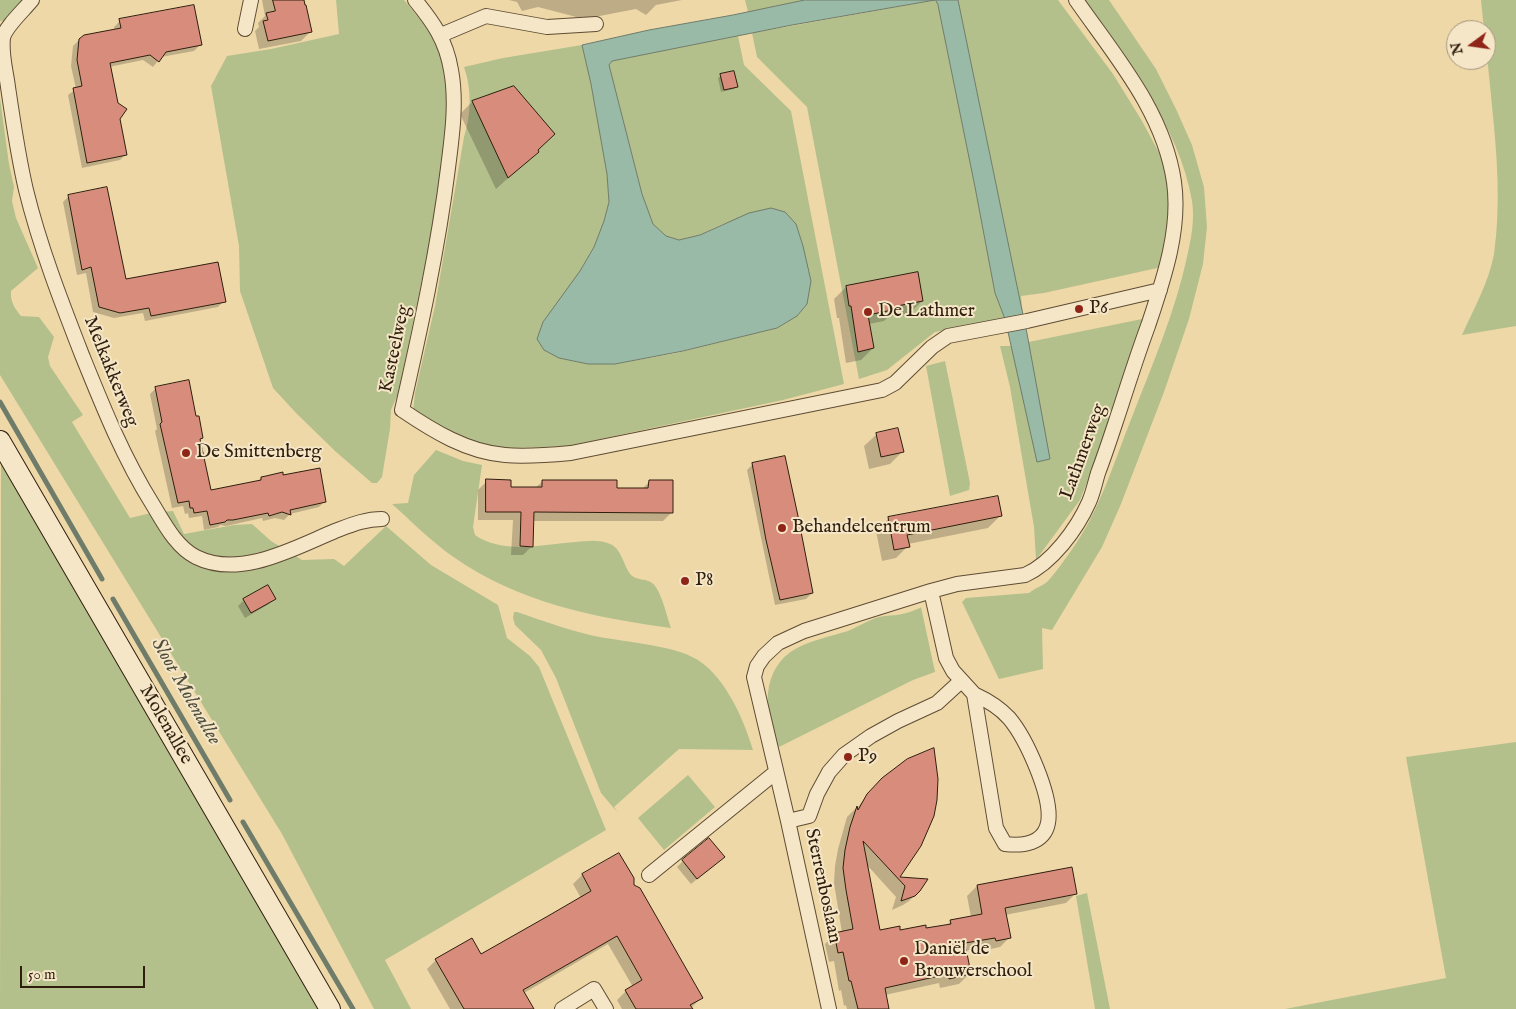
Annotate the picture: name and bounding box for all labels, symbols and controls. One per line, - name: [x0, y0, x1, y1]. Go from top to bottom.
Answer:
- north arrow: [1446, 20, 1496, 70]
- text: N: [1447, 40, 1468, 56]
- place label: P6: [1089, 298, 1108, 320]
- place label: De Lathmer: [878, 301, 975, 323]
- street label: Kasteelweg: [376, 303, 416, 395]
- marker: P6: [1073, 303, 1085, 315]
- marker: De Lathmer: [862, 306, 874, 318]
- street label: Melkakkerweg: [77, 313, 143, 431]
- street label: Lathmerweg: [1056, 401, 1112, 503]
- place label: De Smittenberg: [196, 442, 322, 464]
- marker: De Smittenberg: [180, 447, 192, 459]
- place label: Behandelcentrum: [792, 517, 931, 539]
- marker: Behandelcentrum: [776, 522, 788, 534]
- place label: P8: [695, 570, 713, 592]
- marker: P8: [679, 575, 691, 587]
- water label: Sloot Molenallee: [145, 634, 225, 750]
- street label: Molenallee: [133, 681, 197, 769]
- place label: P9: [858, 746, 877, 768]
- marker: P9: [842, 751, 854, 763]
- street label: Sterrenboslaan: [799, 827, 845, 945]
- place label: Daniël de Brouwerschool: [914, 939, 1032, 983]
- marker: Daniël de Brouwerschool: [898, 955, 910, 967]
- scale bar: [22, 956, 148, 988]
- text: 50 m: [28, 965, 56, 984]

